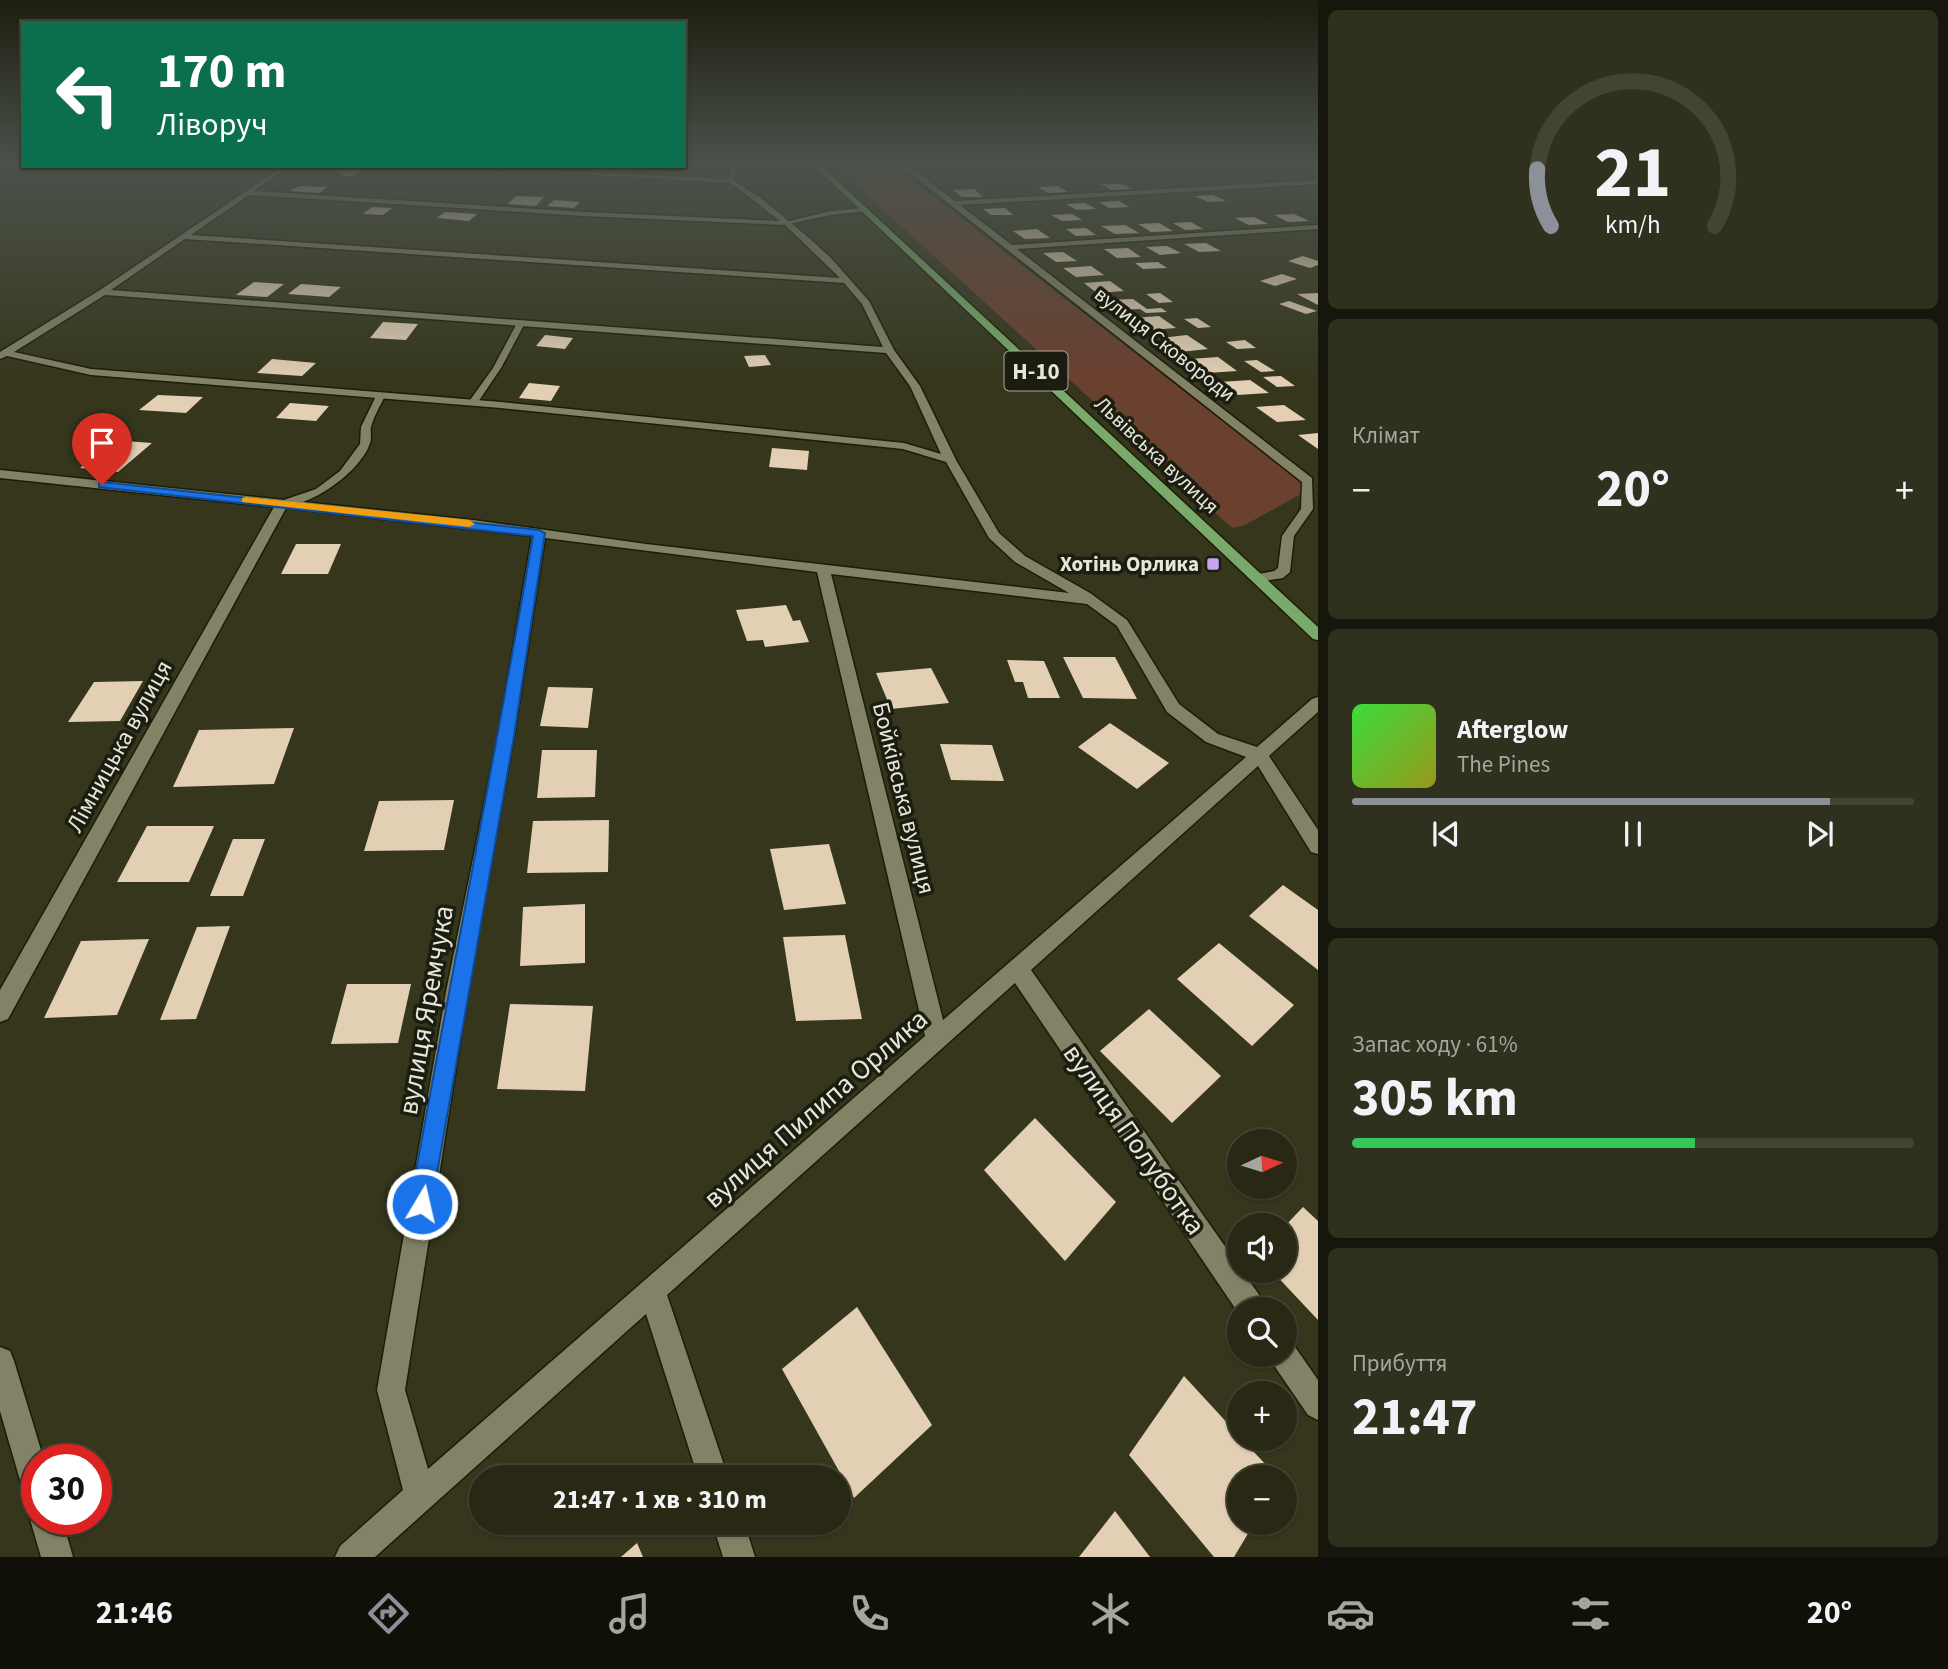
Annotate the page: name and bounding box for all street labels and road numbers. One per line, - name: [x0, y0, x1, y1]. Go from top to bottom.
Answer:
- street label: вулиця Сковороди: [1088, 279, 1242, 409]
- road number: Н-10: [1004, 352, 1068, 390]
- street label: Львівська вулиця: [1088, 389, 1226, 521]
- street label: Лімницька вулиця: [58, 654, 181, 839]
- street label: Бойківська вулиця: [863, 698, 944, 898]
- street label: вулиця Яремчука: [388, 902, 464, 1118]
- street label: вулиця Пилипа Орлика: [695, 1000, 937, 1218]
- street label: вулиця Полуботка: [1053, 1036, 1215, 1243]

